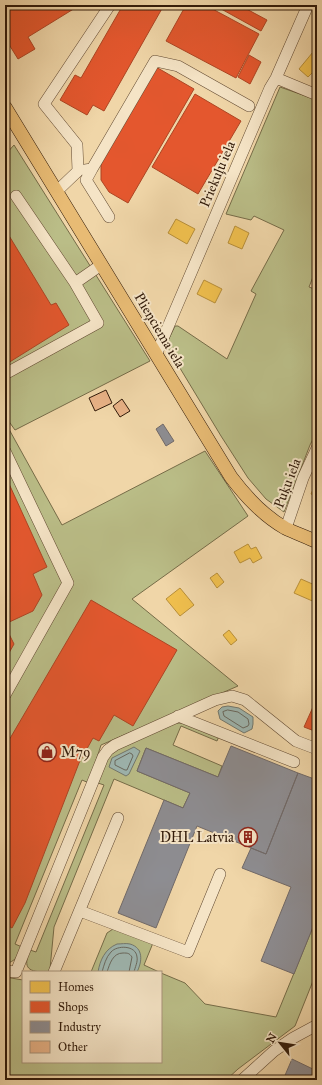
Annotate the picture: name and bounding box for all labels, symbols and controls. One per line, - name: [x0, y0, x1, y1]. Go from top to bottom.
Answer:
- street label: Priekuļu iela: [196, 138, 239, 210]
- street label: Plieņciema iela: [131, 290, 189, 371]
- street label: Puķu iela: [270, 456, 305, 510]
- shop icon: M79: [36, 741, 58, 763]
- place label: M79: [61, 744, 90, 761]
- building icon: DHL Latvia: [237, 826, 259, 848]
- place label: DHL Latvia: [160, 829, 234, 846]
- legend: [22, 971, 162, 1063]
- text: Homes: [58, 980, 94, 994]
- text: Shops: [58, 1000, 88, 1014]
- text: Industry: [58, 1020, 101, 1034]
- north arrow: [260, 1023, 300, 1063]
- text: N: [264, 1030, 280, 1046]
- text: Other: [58, 1040, 88, 1054]

